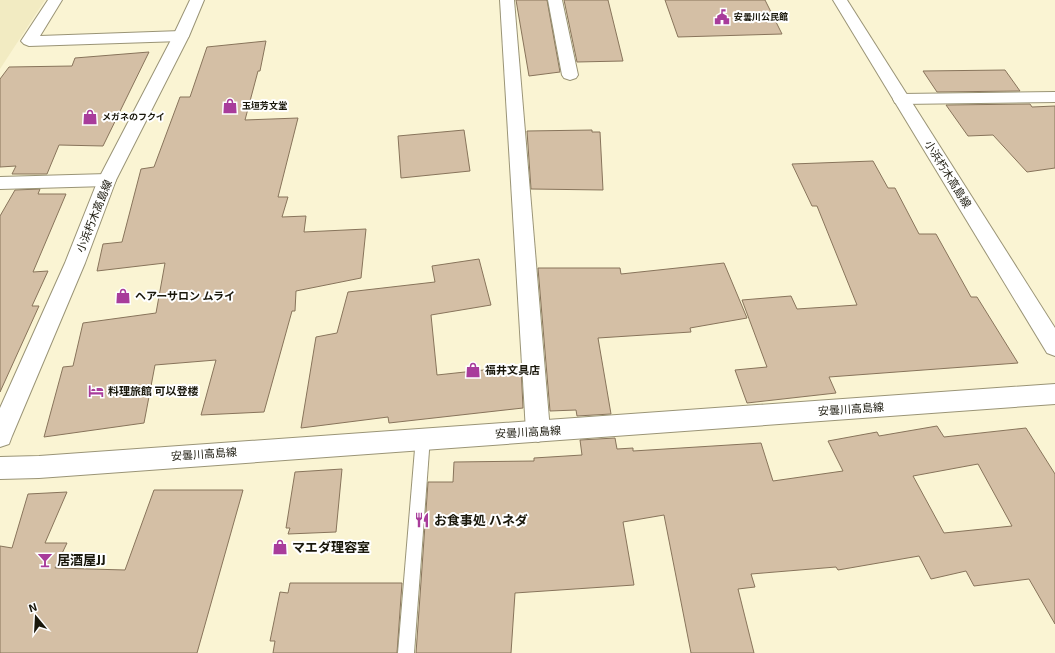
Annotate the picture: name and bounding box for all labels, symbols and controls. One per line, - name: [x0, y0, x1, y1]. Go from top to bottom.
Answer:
- public building icon: 安曇川公民館: [713, 8, 731, 26]
- place label: 安曇川公民館: [734, 11, 788, 22]
- shop icon: 玉垣芳文堂: [221, 97, 239, 115]
- place label: 玉垣芳文堂: [242, 100, 287, 111]
- shop icon: メガネのフクイ: [81, 108, 99, 126]
- place label: メガネのフクイ: [102, 111, 165, 122]
- street label: 小浜朽木高島線: [923, 138, 974, 210]
- street label: 小浜朽木高島線: [73, 178, 114, 254]
- shop icon: ヘアーサロン ムライ: [114, 287, 132, 305]
- place label: ヘアーサロン ムライ: [135, 289, 235, 302]
- shop icon: 福井文具店: [464, 361, 482, 379]
- place label: 福井文具店: [485, 363, 540, 376]
- hotel icon: 料理旅館 可以登楼: [87, 382, 105, 400]
- place label: 料理旅館 可以登楼: [108, 384, 198, 397]
- street label: 安曇川高島線: [818, 400, 884, 417]
- street label: 安曇川高島線: [495, 423, 561, 440]
- street label: 安曇川高島線: [171, 445, 237, 462]
- restaurant icon: お食事処 ハネダ: [413, 511, 431, 529]
- place label: お食事処 ハネダ: [434, 512, 528, 528]
- shop icon: マエダ理容室: [271, 538, 289, 556]
- place label: マエダ理容室: [292, 539, 370, 555]
- bar icon: 居酒屋JJ: [36, 551, 54, 569]
- place label: 居酒屋JJ: [57, 552, 106, 568]
- north arrow: [16, 597, 56, 637]
- text: N: [27, 600, 39, 614]

